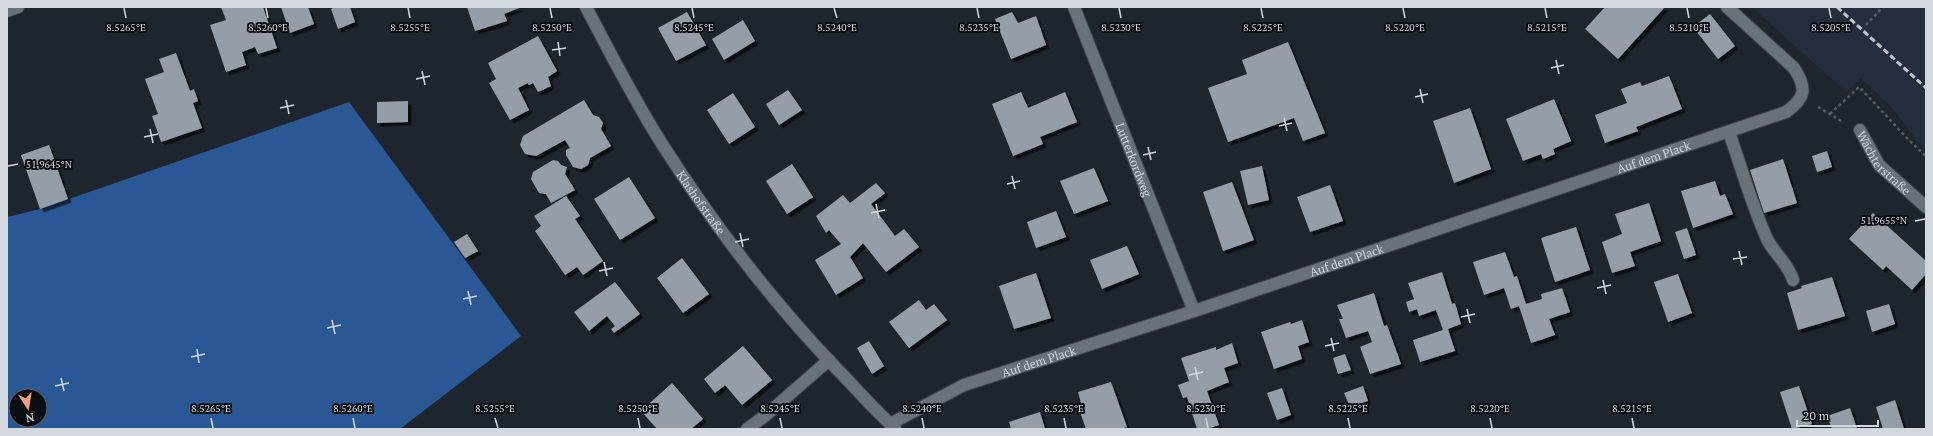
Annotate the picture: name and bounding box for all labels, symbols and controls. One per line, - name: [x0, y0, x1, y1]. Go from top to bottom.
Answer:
- text: 8.5265°E: [106, 21, 146, 34]
- text: 8.5260°E: [248, 21, 288, 34]
- text: 8.5255°E: [390, 21, 430, 34]
- text: 8.5250°E: [532, 21, 572, 34]
- text: 8.5245°E: [674, 21, 714, 34]
- text: 8.5240°E: [817, 21, 857, 34]
- text: 8.5235°E: [959, 21, 999, 34]
- text: 8.5230°E: [1101, 21, 1141, 34]
- text: 8.5225°E: [1243, 21, 1283, 34]
- text: 8.5220°E: [1385, 21, 1425, 34]
- text: 8.5215°E: [1527, 21, 1567, 34]
- text: 8.5210°E: [1669, 21, 1709, 34]
- text: 8.5205°E: [1811, 21, 1851, 34]
- street label: Lutterkordweg: [1113, 121, 1156, 199]
- street label: Wächterstraße: [1854, 128, 1914, 198]
- street label: Auf dem Plack: [1615, 137, 1693, 176]
- text: 51.9645°N: [26, 158, 73, 171]
- street label: Klashofstraße: [674, 168, 729, 237]
- text: 51.9655°N: [1861, 214, 1908, 227]
- street label: Auf dem Plack: [1308, 240, 1386, 279]
- street label: Auf dem Plack: [1000, 342, 1078, 380]
- north arrow: [8, 388, 48, 428]
- text: 8.5265°E: [191, 402, 231, 415]
- text: 8.5260°E: [333, 402, 373, 415]
- text: 8.5255°E: [475, 402, 515, 415]
- text: 8.5250°E: [618, 402, 658, 415]
- text: 8.5245°E: [760, 402, 800, 415]
- text: 8.5240°E: [902, 402, 942, 415]
- text: 8.5235°E: [1044, 402, 1084, 415]
- text: 8.5230°E: [1186, 402, 1226, 415]
- text: 8.5225°E: [1328, 402, 1368, 415]
- text: 8.5220°E: [1470, 402, 1510, 415]
- text: 8.5215°E: [1612, 402, 1652, 415]
- scale bar: [1797, 402, 1878, 428]
- text: 20 m: [1803, 408, 1830, 423]
- text: N: [24, 410, 36, 426]

